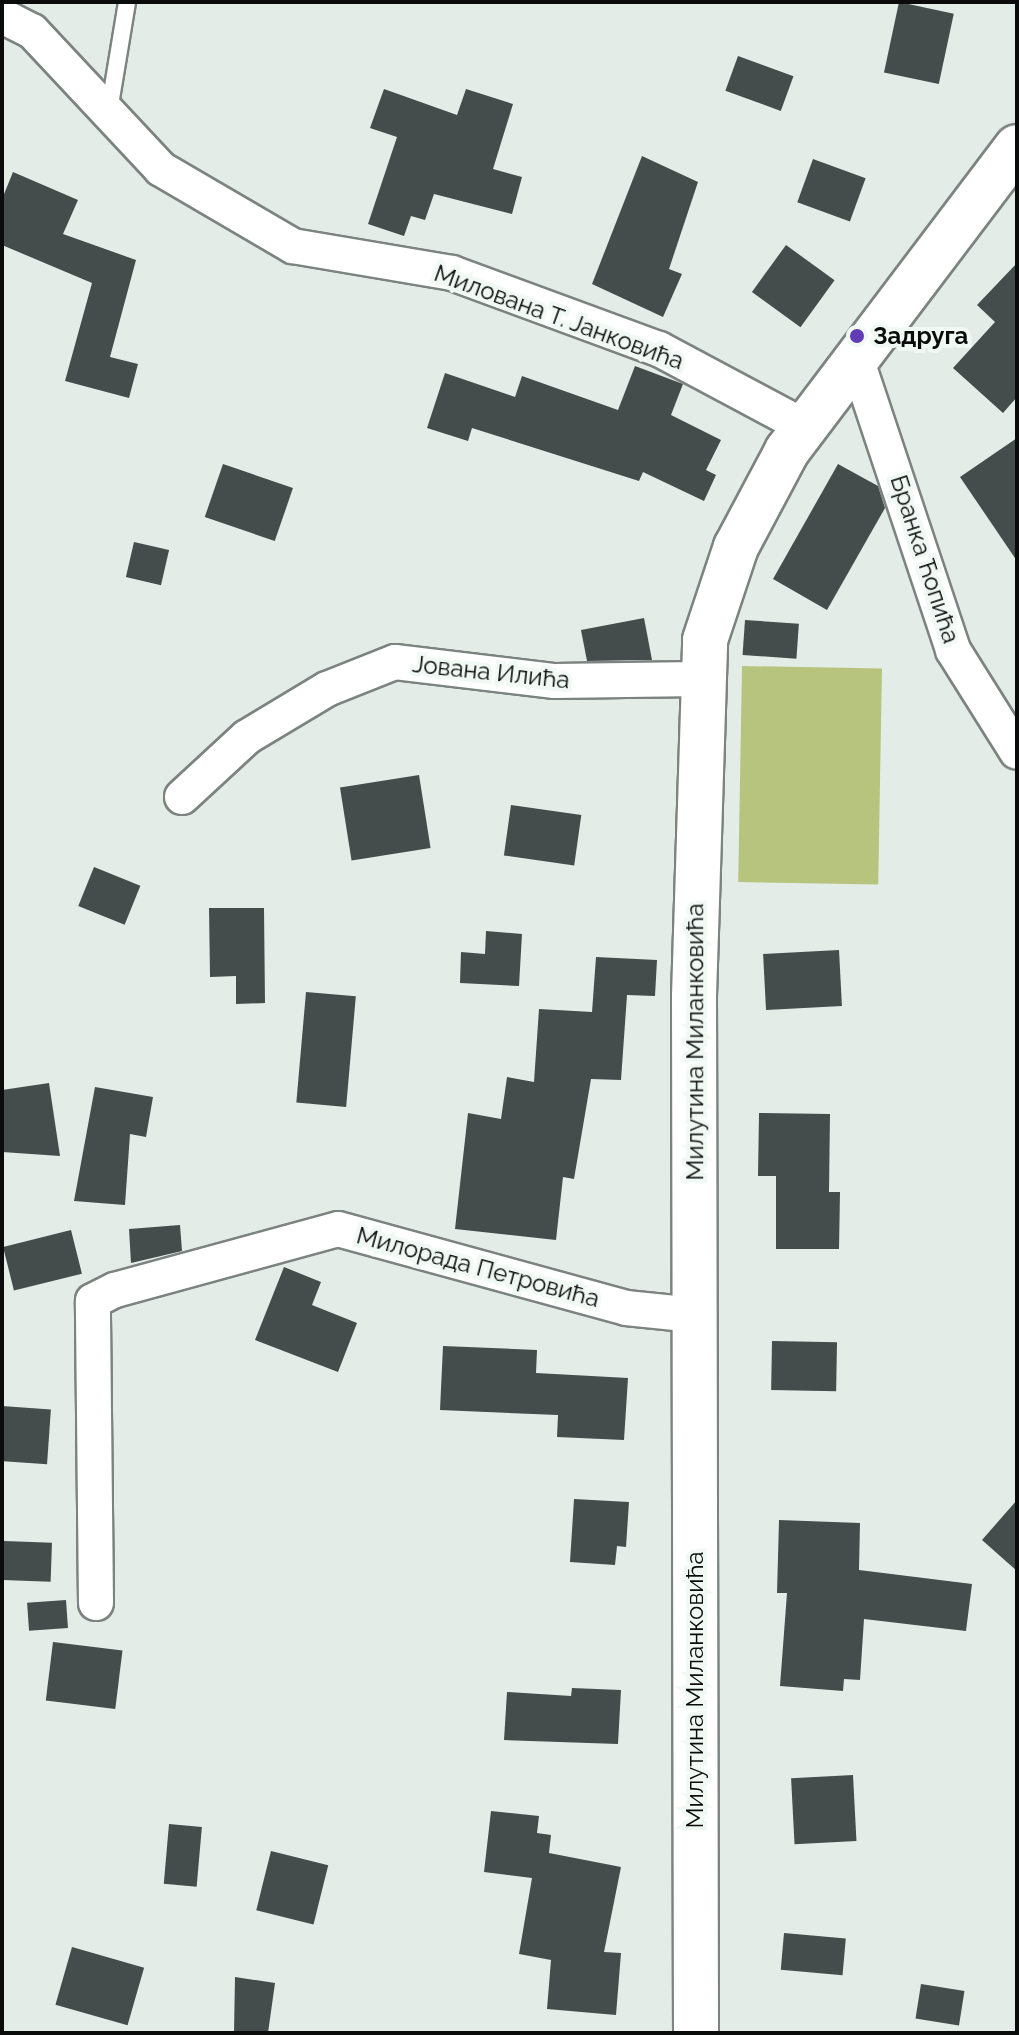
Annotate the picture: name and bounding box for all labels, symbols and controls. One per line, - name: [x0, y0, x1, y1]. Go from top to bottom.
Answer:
- street label: Милована Т. Јанковића: [430, 258, 688, 376]
- place label: Задруга: [873, 322, 968, 350]
- marker: Задруга: [848, 327, 866, 345]
- street label: Бранка Ћопића: [884, 471, 966, 647]
- street label: Јована Илића: [411, 649, 571, 695]
- street label: Милутина Миланковића: [681, 903, 709, 1181]
- street label: Милорада Петровића: [353, 1221, 603, 1313]
- street label: Милутина Миланковића: [681, 1551, 709, 1829]

